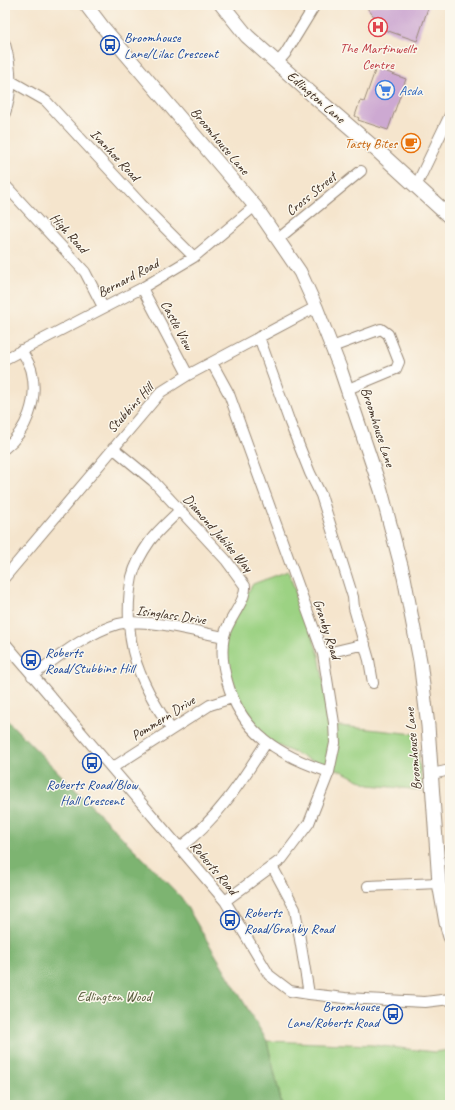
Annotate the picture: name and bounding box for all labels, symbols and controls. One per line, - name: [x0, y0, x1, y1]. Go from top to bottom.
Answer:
- hospital icon: The Martinwells Centre: [367, 16, 389, 38]
- place label: Broomhouse Lane/Lilac Crescent: [124, 29, 219, 62]
- bus stop icon: Broomhouse Lane/Lilac Crescent: [99, 34, 121, 56]
- place label: The Martinwells Centre: [340, 40, 418, 73]
- street label: Edlington Lane: [284, 67, 349, 128]
- supermarket icon: Asda: [374, 79, 396, 101]
- place label: Asda: [399, 82, 423, 99]
- street label: Broomhouse Lane: [187, 104, 254, 179]
- street label: Ivanhoe Road: [87, 125, 145, 186]
- cafe icon: Tasty Bites: [400, 132, 422, 154]
- place label: Tasty Bites: [344, 135, 398, 152]
- street label: Cross Street: [282, 167, 341, 219]
- street label: High Road: [46, 209, 93, 259]
- street label: Bernard Road: [95, 254, 164, 301]
- street label: Castle View: [157, 297, 198, 354]
- street label: Stubbins Hill: [103, 378, 159, 436]
- street label: Broomhouse Lane: [357, 385, 399, 470]
- street label: Diamond Jubilee Way: [180, 491, 257, 576]
- street label: Granby Road: [309, 597, 345, 663]
- street label: Isinglass Drive: [135, 602, 208, 628]
- place label: Roberts Road/Stubbins Hill: [45, 644, 137, 677]
- bus stop icon: Roberts Road/Stubbins Hill: [20, 649, 42, 671]
- street label: Pommern Drive: [128, 691, 199, 744]
- street label: Broomhouse Lane: [401, 706, 425, 791]
- bus stop icon: Roberts Road/Blow Hall Crescent: [81, 752, 103, 774]
- place label: Roberts Road/Blow Hall Crescent: [46, 776, 139, 809]
- street label: Roberts Road: [187, 838, 243, 900]
- place label: Roberts Road/Granby Road: [244, 904, 337, 937]
- bus stop icon: Roberts Road/Granby Road: [219, 909, 241, 931]
- park label: Edlington Wood: [77, 988, 153, 1005]
- place label: Broomhouse Lane/Roberts Road: [287, 998, 381, 1031]
- bus stop icon: Broomhouse Lane/Roberts Road: [382, 1003, 404, 1025]

